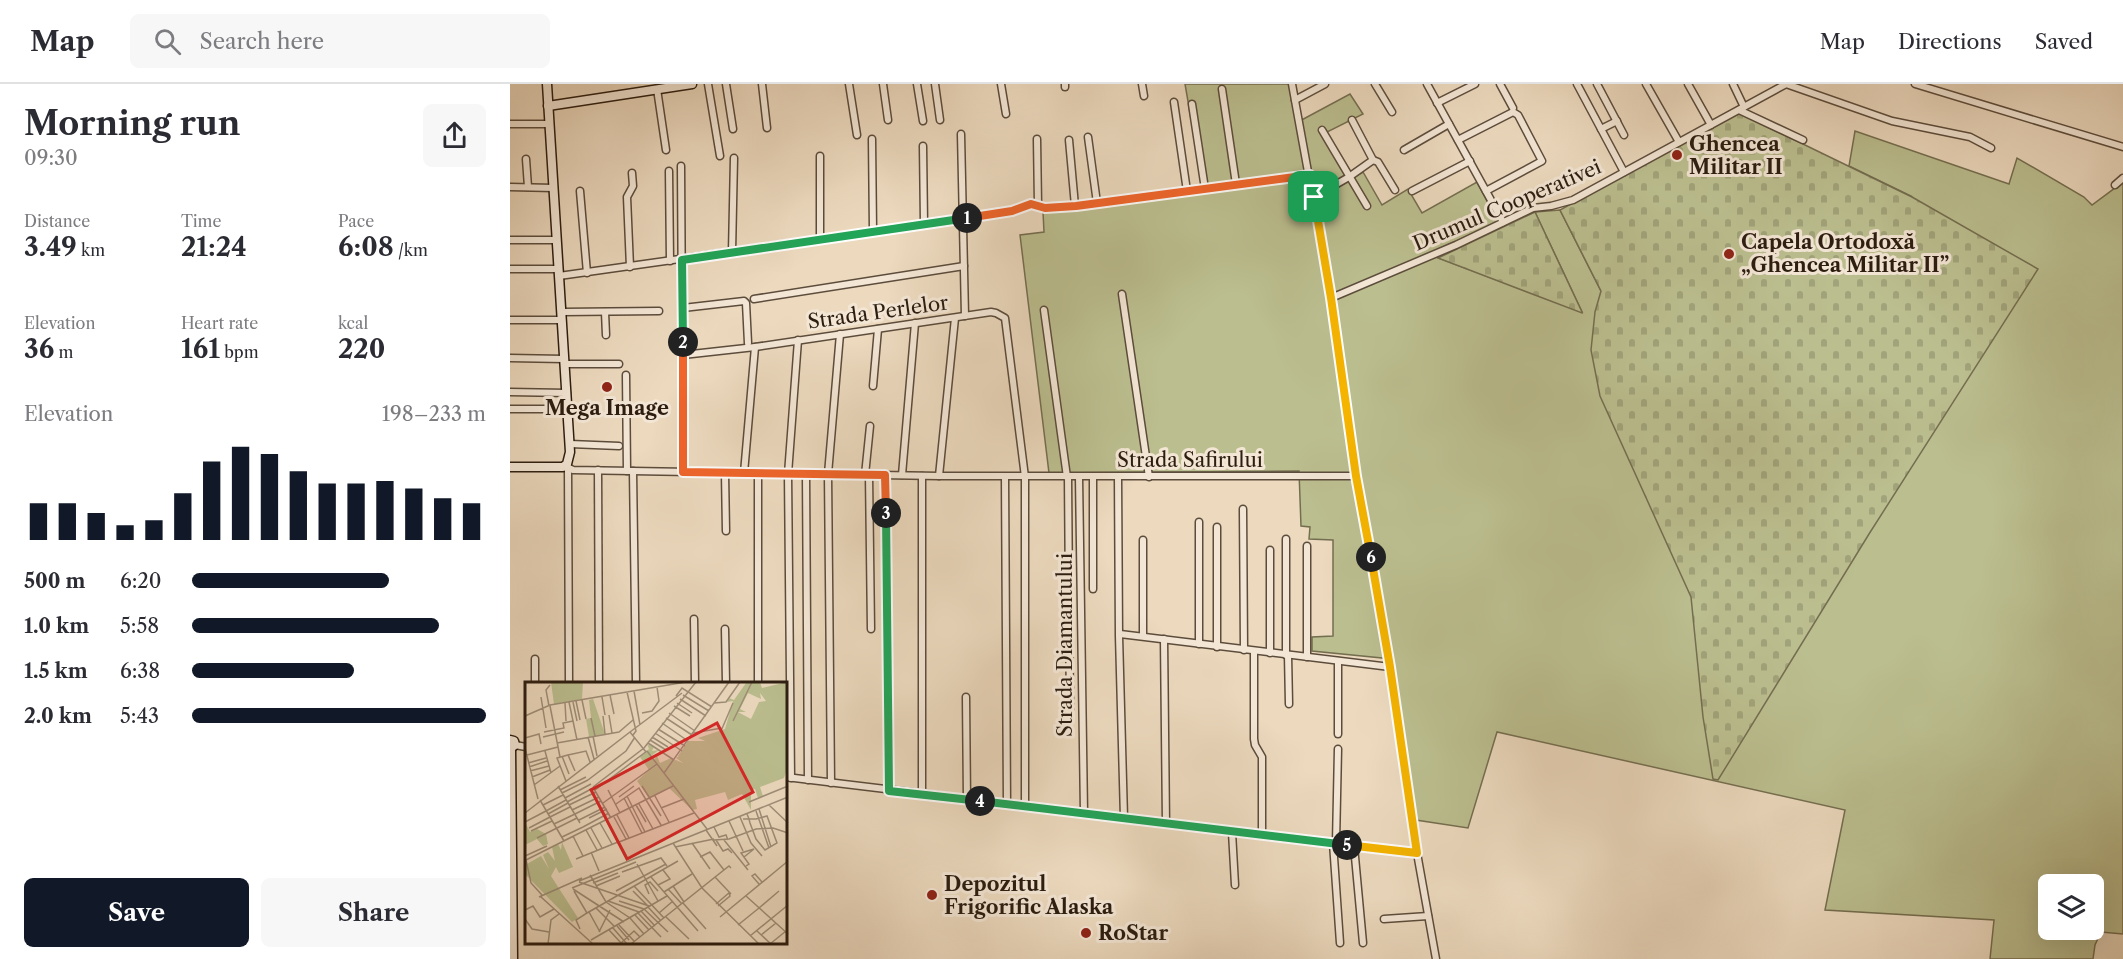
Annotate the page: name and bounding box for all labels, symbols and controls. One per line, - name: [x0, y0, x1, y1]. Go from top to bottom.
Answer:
- search box: [130, 14, 550, 68]
- text: Map: [30, 24, 94, 58]
- icon: search: [151, 25, 184, 58]
- text: Search here: [199, 28, 324, 55]
- text: Map: [1820, 29, 1865, 54]
- text: Directions: [1898, 29, 2002, 54]
- text: Saved: [2035, 29, 2093, 54]
- text: Morning run: [24, 103, 240, 144]
- button: share: [423, 104, 486, 167]
- place label: Ghencea Militar II: [1689, 132, 1783, 179]
- text: 09:30: [24, 146, 78, 170]
- marker: Ghencea Militar II: [1670, 148, 1684, 162]
- street label: Drumul Cooperativei: [1409, 154, 1605, 256]
- pin: [1288, 171, 1339, 222]
- icon: arrive: [1297, 180, 1330, 213]
- pin: 1: [952, 203, 982, 233]
- text: 1: [963, 208, 971, 228]
- text: Distance: [24, 211, 90, 231]
- text: Time: [181, 211, 221, 231]
- text: Pace: [338, 211, 374, 231]
- place label: Capela Ortodoxă „Ghencea Militar II”: [1741, 230, 1949, 277]
- text: 3.49: [24, 231, 77, 263]
- text: 21:24: [181, 231, 247, 263]
- text: 6:08: [338, 231, 394, 263]
- text: km: [77, 240, 105, 260]
- text: /km: [394, 240, 428, 260]
- marker: Capela Ortodoxă „Ghencea Militar II”: [1722, 247, 1736, 261]
- street label: Strada Perlelor: [806, 290, 950, 334]
- text: Elevation: [24, 313, 95, 333]
- text: Heart rate: [181, 313, 258, 333]
- text: kcal: [338, 313, 368, 333]
- pin: 2: [668, 327, 698, 357]
- text: 2: [678, 332, 688, 352]
- text: 36: [24, 333, 54, 365]
- text: 161: [181, 333, 220, 365]
- text: 220: [338, 333, 385, 365]
- text: m: [54, 342, 73, 362]
- text: bpm: [220, 342, 259, 362]
- marker: Mega Image: [600, 380, 614, 394]
- place label: Mega Image: [545, 396, 669, 420]
- text: Elevation: [24, 402, 113, 426]
- text: 198–233 m: [382, 402, 486, 426]
- street label: Strada Safirului: [1117, 448, 1263, 472]
- pin: 3: [871, 498, 901, 528]
- text: 3: [881, 503, 891, 523]
- pin: 6: [1356, 542, 1386, 572]
- text: 6: [1366, 547, 1376, 567]
- street label: Strada Diamantului: [1053, 553, 1077, 737]
- text: 500 m: [24, 569, 85, 593]
- text: 6:20: [120, 569, 162, 593]
- text: 1.0 km: [24, 614, 89, 638]
- text: 5:58: [120, 614, 159, 638]
- text: 1.5 km: [24, 659, 88, 683]
- text: 6:38: [120, 659, 160, 683]
- inset map: [525, 682, 788, 944]
- text: 2.0 km: [24, 704, 92, 728]
- text: 5:43: [120, 704, 159, 728]
- pin: 4: [965, 786, 995, 816]
- text: 4: [975, 791, 985, 811]
- pin: 5: [1332, 830, 1362, 860]
- text: 5: [1343, 835, 1351, 855]
- place label: Depozitul Frigorific Alaska: [944, 872, 1114, 919]
- map controls: [2038, 874, 2104, 940]
- button: layers: [2038, 874, 2104, 940]
- button: Save: [24, 878, 249, 947]
- button: Share: [261, 878, 486, 947]
- marker: Depozitul Frigorific Alaska: [925, 888, 939, 902]
- place label: RoStar: [1098, 921, 1168, 945]
- marker: RoStar: [1079, 926, 1093, 940]

